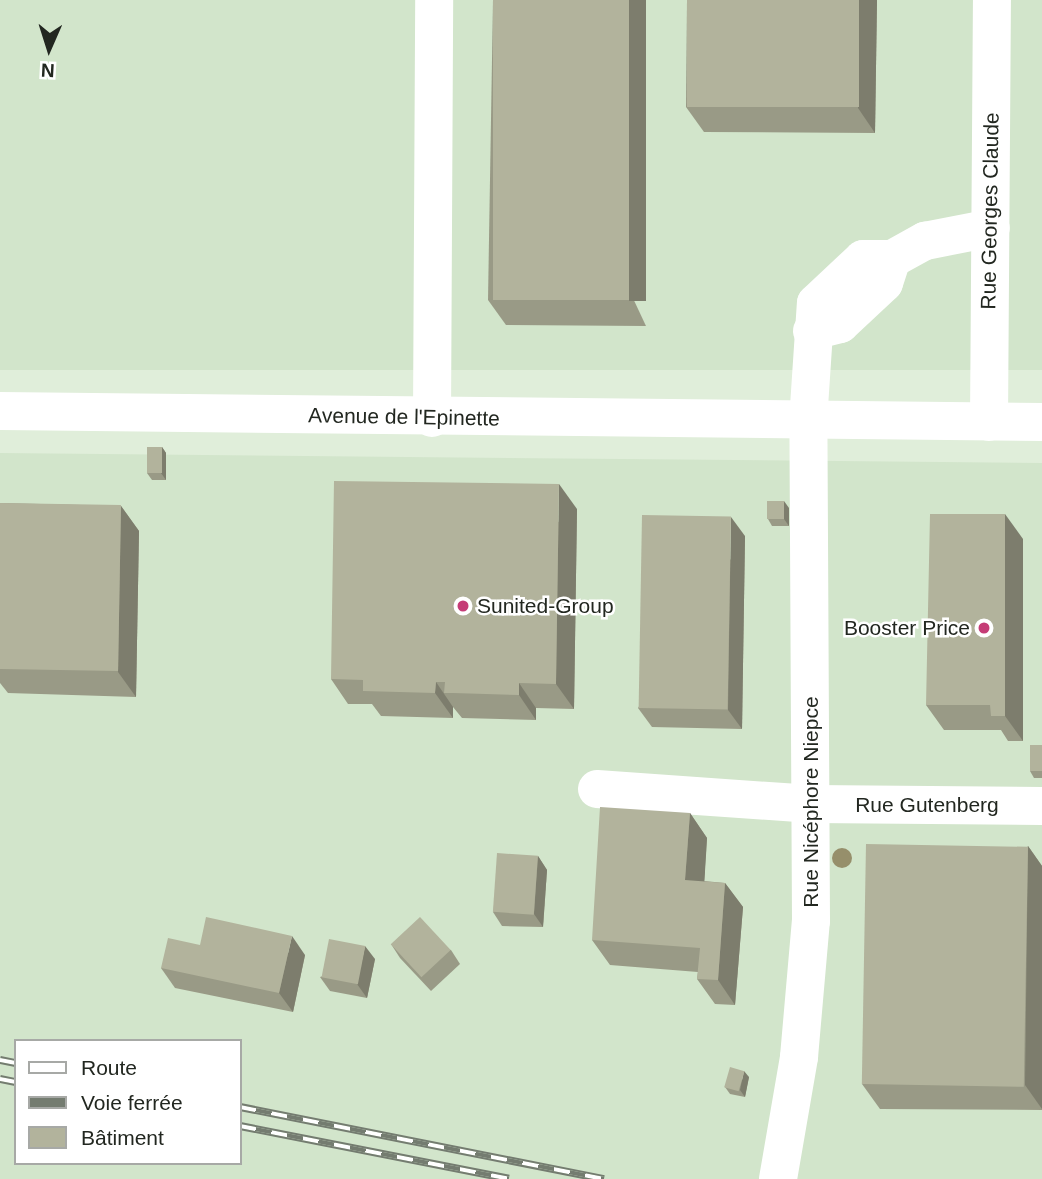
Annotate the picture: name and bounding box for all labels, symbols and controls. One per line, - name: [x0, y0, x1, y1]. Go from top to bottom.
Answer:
- north arrow: [14, 14, 84, 84]
- text: N: [40, 60, 55, 81]
- street label: Rue Georges Claude: [976, 112, 1004, 310]
- street label: Avenue de l'Epinette: [308, 403, 500, 431]
- place label: Sunited-Group: [477, 593, 614, 619]
- marker: Sunited-Group: [455, 598, 471, 614]
- place label: Booster Price: [844, 615, 970, 641]
- marker: Booster Price: [976, 620, 992, 636]
- street label: Rue Nicéphore Niepce: [798, 696, 824, 908]
- street label: Rue Gutenberg: [855, 792, 999, 818]
- legend: [14, 1039, 242, 1165]
- text: Route: [81, 1056, 137, 1079]
- text: Voie ferrée: [81, 1091, 183, 1114]
- text: Bâtiment: [81, 1126, 164, 1149]

